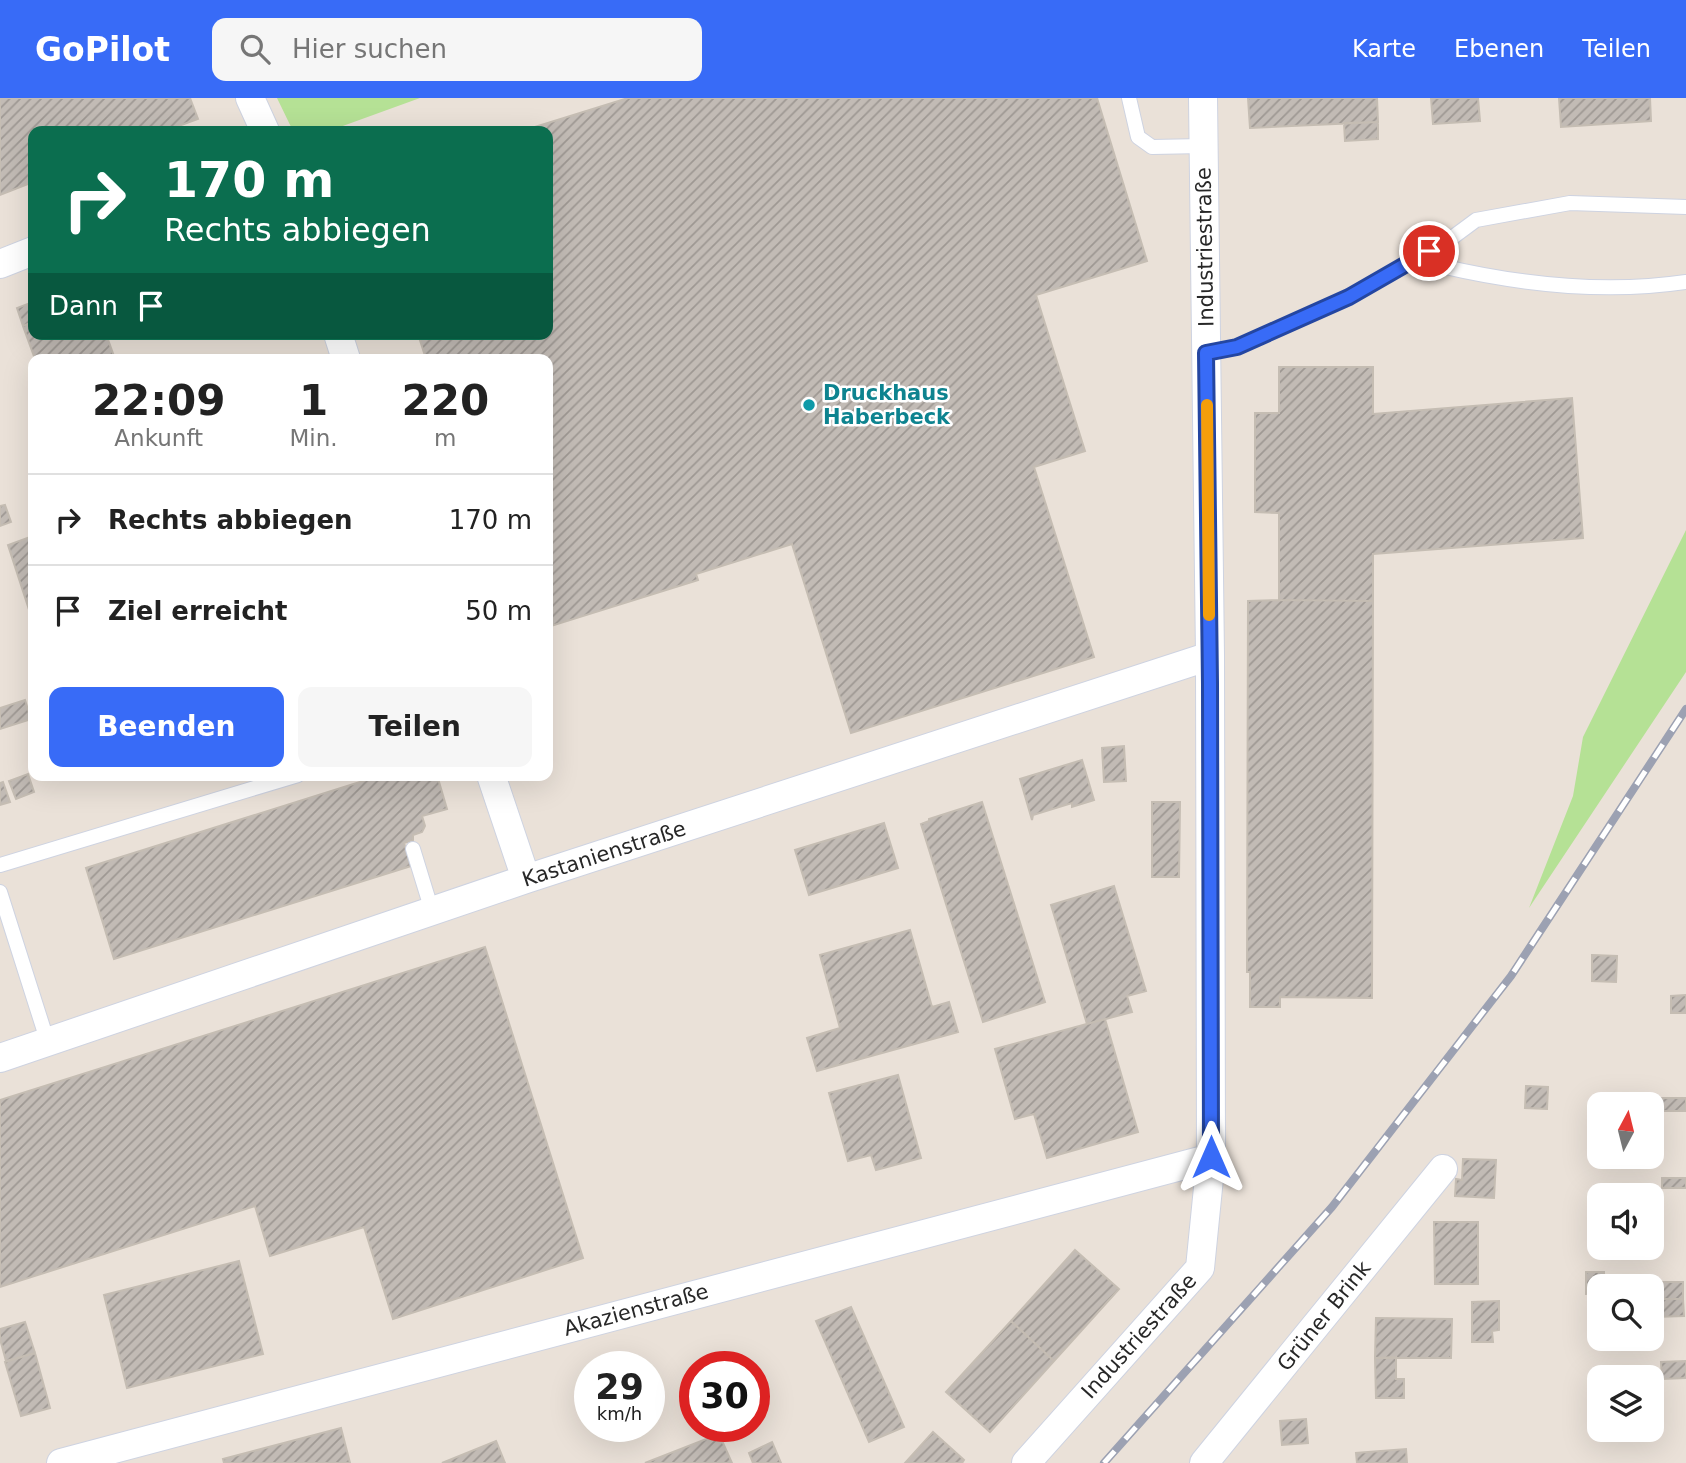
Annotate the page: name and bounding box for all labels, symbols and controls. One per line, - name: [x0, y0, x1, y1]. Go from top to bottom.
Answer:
- search box: [212, 18, 702, 81]
- text: GoPilot: [35, 30, 170, 69]
- icon: search: [236, 30, 274, 68]
- text: Hier suchen: [292, 34, 447, 64]
- text: Karte: [1352, 35, 1416, 63]
- text: Ebenen: [1454, 35, 1544, 63]
- text: Teilen: [1582, 35, 1651, 63]
- text: 170 m: [164, 152, 334, 209]
- icon: right: [49, 154, 140, 245]
- street label: Industriestraße: [1192, 167, 1218, 327]
- text: Rechts abbiegen: [164, 211, 431, 249]
- pin: [1399, 221, 1459, 281]
- icon: arrive: [1410, 232, 1448, 270]
- icon: arrive: [132, 287, 170, 325]
- text: Dann: [49, 291, 118, 321]
- text: 22:09: [92, 376, 226, 425]
- text: 1: [299, 376, 328, 425]
- text: 220: [401, 376, 489, 425]
- place label: Druckhaus Haberbeck: [823, 381, 951, 429]
- marker: Druckhaus Haberbeck: [801, 397, 817, 413]
- text: Ankunft: [114, 425, 203, 451]
- text: Min.: [289, 425, 338, 451]
- text: m: [434, 425, 456, 451]
- icon: right: [49, 501, 87, 539]
- text: Rechts abbiegen: [108, 505, 353, 535]
- text: 170 m: [449, 505, 532, 535]
- icon: arrive: [49, 592, 87, 630]
- text: Ziel erreicht: [108, 596, 288, 626]
- text: 50 m: [465, 596, 532, 626]
- button: Beenden: [49, 687, 284, 767]
- button: Teilen: [298, 687, 532, 767]
- street label: Kastanienstraße: [519, 816, 689, 892]
- north arrow: [1587, 1092, 1664, 1169]
- map controls: [1587, 1092, 1664, 1442]
- position arrow: [1174, 1120, 1248, 1194]
- button: sound: [1587, 1183, 1664, 1260]
- street label: Grüner Brink: [1272, 1256, 1376, 1376]
- street label: Industriestraße: [1077, 1269, 1201, 1403]
- button: search: [1587, 1274, 1664, 1351]
- street label: Akazienstraße: [561, 1279, 711, 1341]
- speed limit sign: 30: [679, 1351, 770, 1442]
- button: layers: [1587, 1365, 1664, 1442]
- text: 29: [595, 1367, 644, 1407]
- text: km/h: [597, 1403, 642, 1424]

